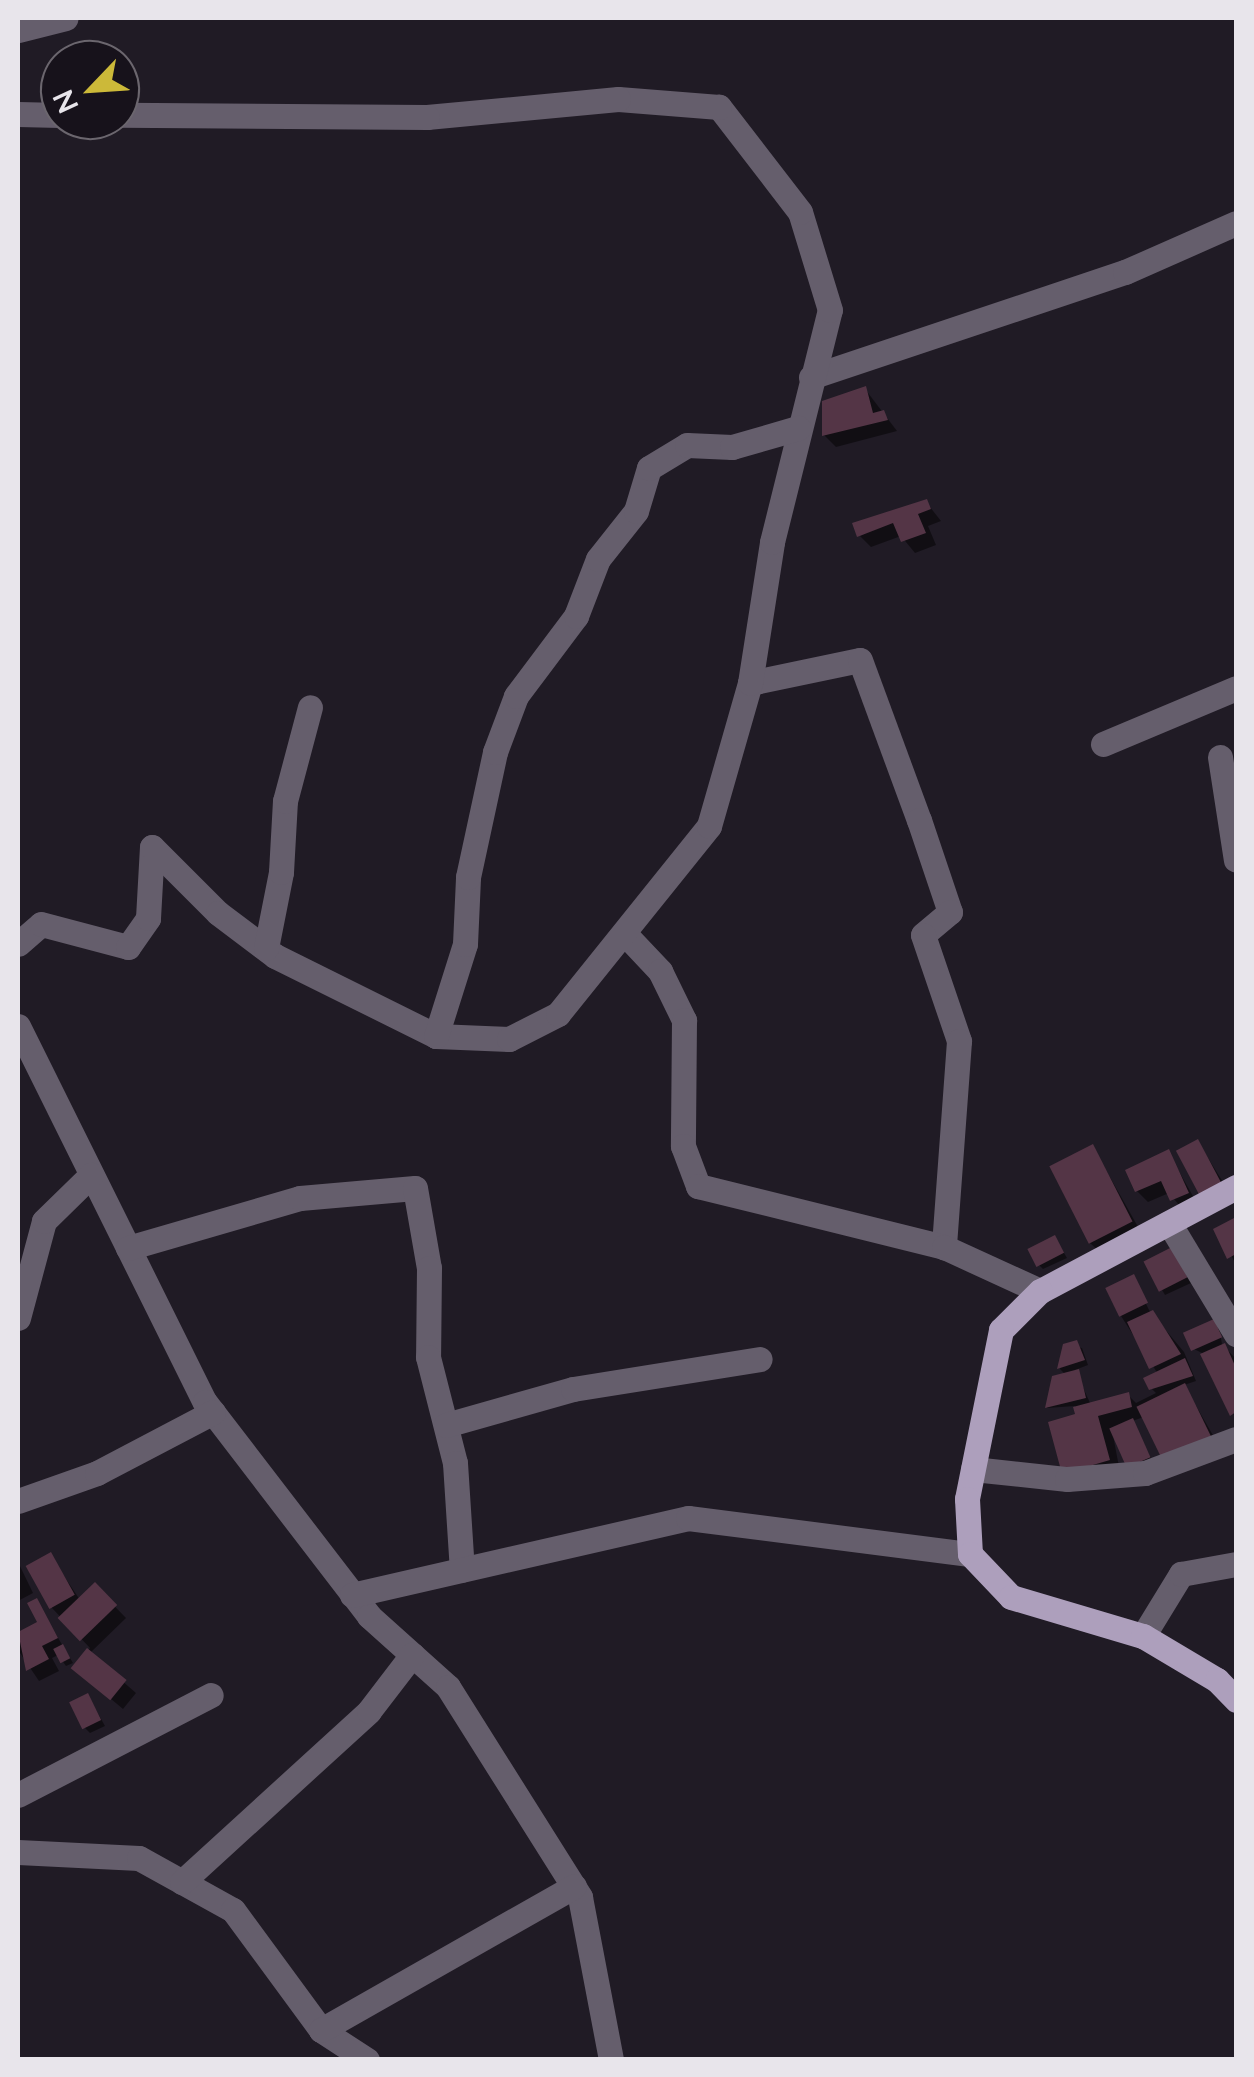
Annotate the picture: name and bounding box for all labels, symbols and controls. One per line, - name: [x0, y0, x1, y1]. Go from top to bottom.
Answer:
- north arrow: [40, 40, 140, 140]
- text: N: [45, 85, 85, 119]

